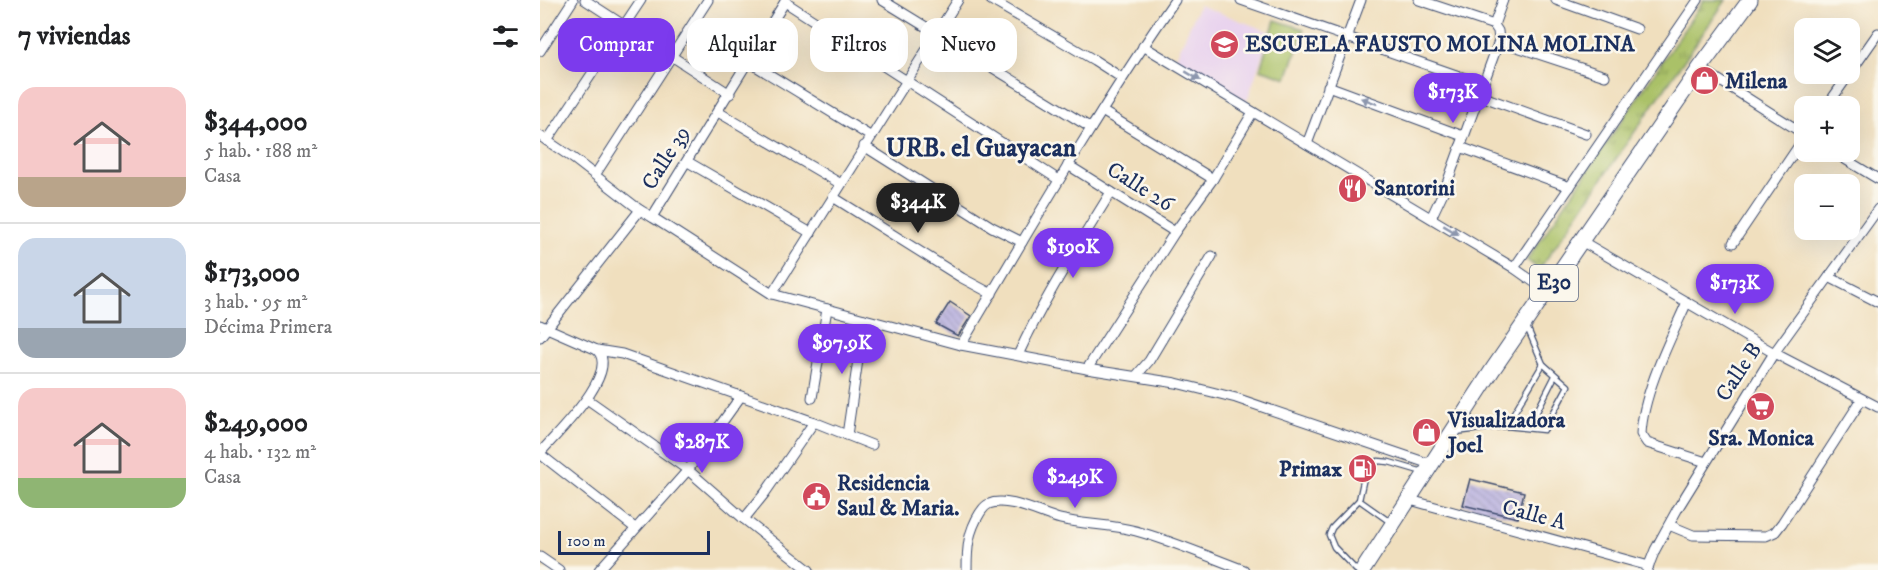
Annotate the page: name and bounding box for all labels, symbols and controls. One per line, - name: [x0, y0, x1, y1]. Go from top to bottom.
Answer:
- chip: Comprar: [558, 18, 675, 72]
- chip: Alquilar: [687, 18, 798, 72]
- chip: Filtros: [810, 18, 908, 72]
- chip: Nuevo: [920, 18, 1017, 72]
- map controls: [1794, 18, 1860, 240]
- button: layers: [1794, 18, 1860, 84]
- text: 7 viviendas: [18, 20, 131, 53]
- icon: filters: [489, 20, 522, 53]
- school or university icon: ESCUELA FAUSTO MOLINA MOLINA: [1208, 28, 1240, 60]
- place label: ESCUELA FAUSTO MOLINA MOLINA: [1245, 31, 1635, 58]
- shop icon: Milena: [1688, 65, 1720, 97]
- place label: Milena: [1725, 68, 1788, 95]
- one-way arrow: [1185, 71, 1201, 82]
- pin: $173K: [1411, 73, 1495, 124]
- text: $173K: [1428, 80, 1478, 105]
- one-way arrow: [1360, 96, 1378, 106]
- button: +: [1794, 96, 1860, 162]
- text: $344,000: [204, 106, 307, 139]
- icon: home: [66, 111, 138, 183]
- street label: Calle 39: [636, 121, 696, 195]
- district label: URB. el Guayacan: [886, 132, 1077, 165]
- text: 5 hab. · 188 m²: [204, 139, 317, 164]
- street label: Calle 26: [1102, 156, 1180, 219]
- text: Casa: [204, 164, 241, 189]
- restaurant icon: Santorini: [1337, 172, 1369, 204]
- button: −: [1794, 174, 1860, 240]
- place label: Santorini: [1374, 175, 1455, 202]
- pin: $344K: [876, 183, 960, 234]
- text: $344K: [890, 190, 946, 215]
- one-way arrow: [1443, 224, 1459, 235]
- pin: $190K: [1031, 228, 1115, 279]
- text: $190K: [1047, 235, 1100, 260]
- text: $173,000: [204, 257, 300, 290]
- icon: home: [66, 262, 138, 334]
- pin: $173K: [1693, 264, 1777, 315]
- road number: E30: [1530, 265, 1578, 301]
- text: $173K: [1710, 271, 1760, 296]
- text: 3 hab. · 95 m²: [204, 290, 307, 315]
- text: Décima Primera: [204, 315, 332, 340]
- pin: $97.9K: [793, 324, 891, 375]
- text: $97.9K: [812, 331, 872, 356]
- street label: Calle B: [1710, 337, 1768, 407]
- supermarket icon: Sra. Monica: [1745, 390, 1777, 422]
- text: $249,000: [204, 407, 308, 440]
- place label: Visualizadora Joel: [1445, 407, 1566, 459]
- icon: home: [66, 412, 138, 484]
- shop icon: Visualizadora Joel: [1411, 417, 1443, 449]
- pin: $287K: [660, 423, 744, 474]
- place label: Sra. Monica: [1708, 425, 1814, 452]
- text: $287K: [674, 430, 730, 455]
- text: 4 hab. · 132 m²: [204, 440, 316, 465]
- fuel station icon: Primax: [1347, 453, 1379, 485]
- place label: Primax: [1279, 456, 1342, 483]
- pin: $249K: [1033, 458, 1117, 509]
- text: Casa: [204, 465, 241, 490]
- text: $249K: [1047, 465, 1103, 490]
- place label: Residencia Saul & Maria.: [837, 470, 959, 522]
- public building icon: Residencia Saul & Maria.: [800, 480, 832, 512]
- street label: Calle A: [1499, 494, 1570, 537]
- scale bar: [558, 528, 710, 556]
- text: 100 m: [567, 531, 606, 551]

